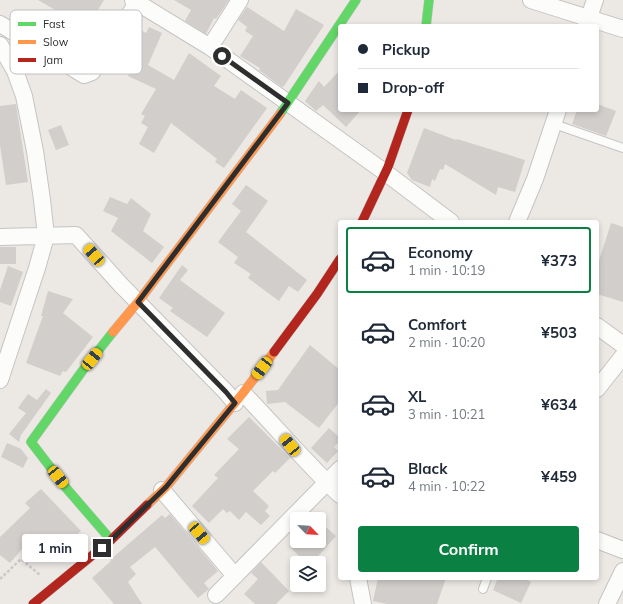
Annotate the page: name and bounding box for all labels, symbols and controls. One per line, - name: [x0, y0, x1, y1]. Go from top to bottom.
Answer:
- legend: [10, 10, 142, 74]
- text: Fast: [43, 17, 65, 31]
- text: Slow: [43, 35, 69, 49]
- text: Pickup: [382, 40, 430, 59]
- route start: [213, 47, 231, 65]
- text: Jam: [43, 53, 63, 67]
- text: Drop-off: [382, 78, 444, 97]
- car: [82, 242, 106, 268]
- icon: car: [360, 242, 396, 278]
- text: Economy: [408, 243, 473, 262]
- text: ¥373: [541, 251, 577, 270]
- text: 1 min · 10:19: [408, 262, 485, 278]
- icon: car: [360, 314, 396, 350]
- text: Comfort: [408, 315, 466, 334]
- text: ¥503: [541, 323, 577, 342]
- text: 2 min · 10:20: [408, 334, 485, 350]
- car: [80, 346, 104, 372]
- car: [250, 355, 274, 381]
- icon: car: [360, 386, 396, 422]
- text: XL: [408, 387, 426, 406]
- text: ¥634: [541, 395, 577, 414]
- text: 3 min · 10:21: [408, 406, 485, 422]
- car: [278, 432, 302, 458]
- icon: car: [360, 458, 396, 494]
- text: Black: [408, 459, 447, 478]
- car: [46, 464, 70, 490]
- text: ¥459: [541, 467, 577, 486]
- text: 4 min · 10:22: [408, 478, 485, 494]
- north arrow: [290, 512, 326, 548]
- map controls: [290, 512, 326, 592]
- car: [187, 520, 211, 546]
- button: Confirm: [358, 526, 579, 572]
- callout: 1 min: [22, 534, 88, 562]
- route end: [93, 539, 111, 557]
- text: 1 min: [38, 540, 72, 556]
- button: layers: [290, 556, 326, 592]

